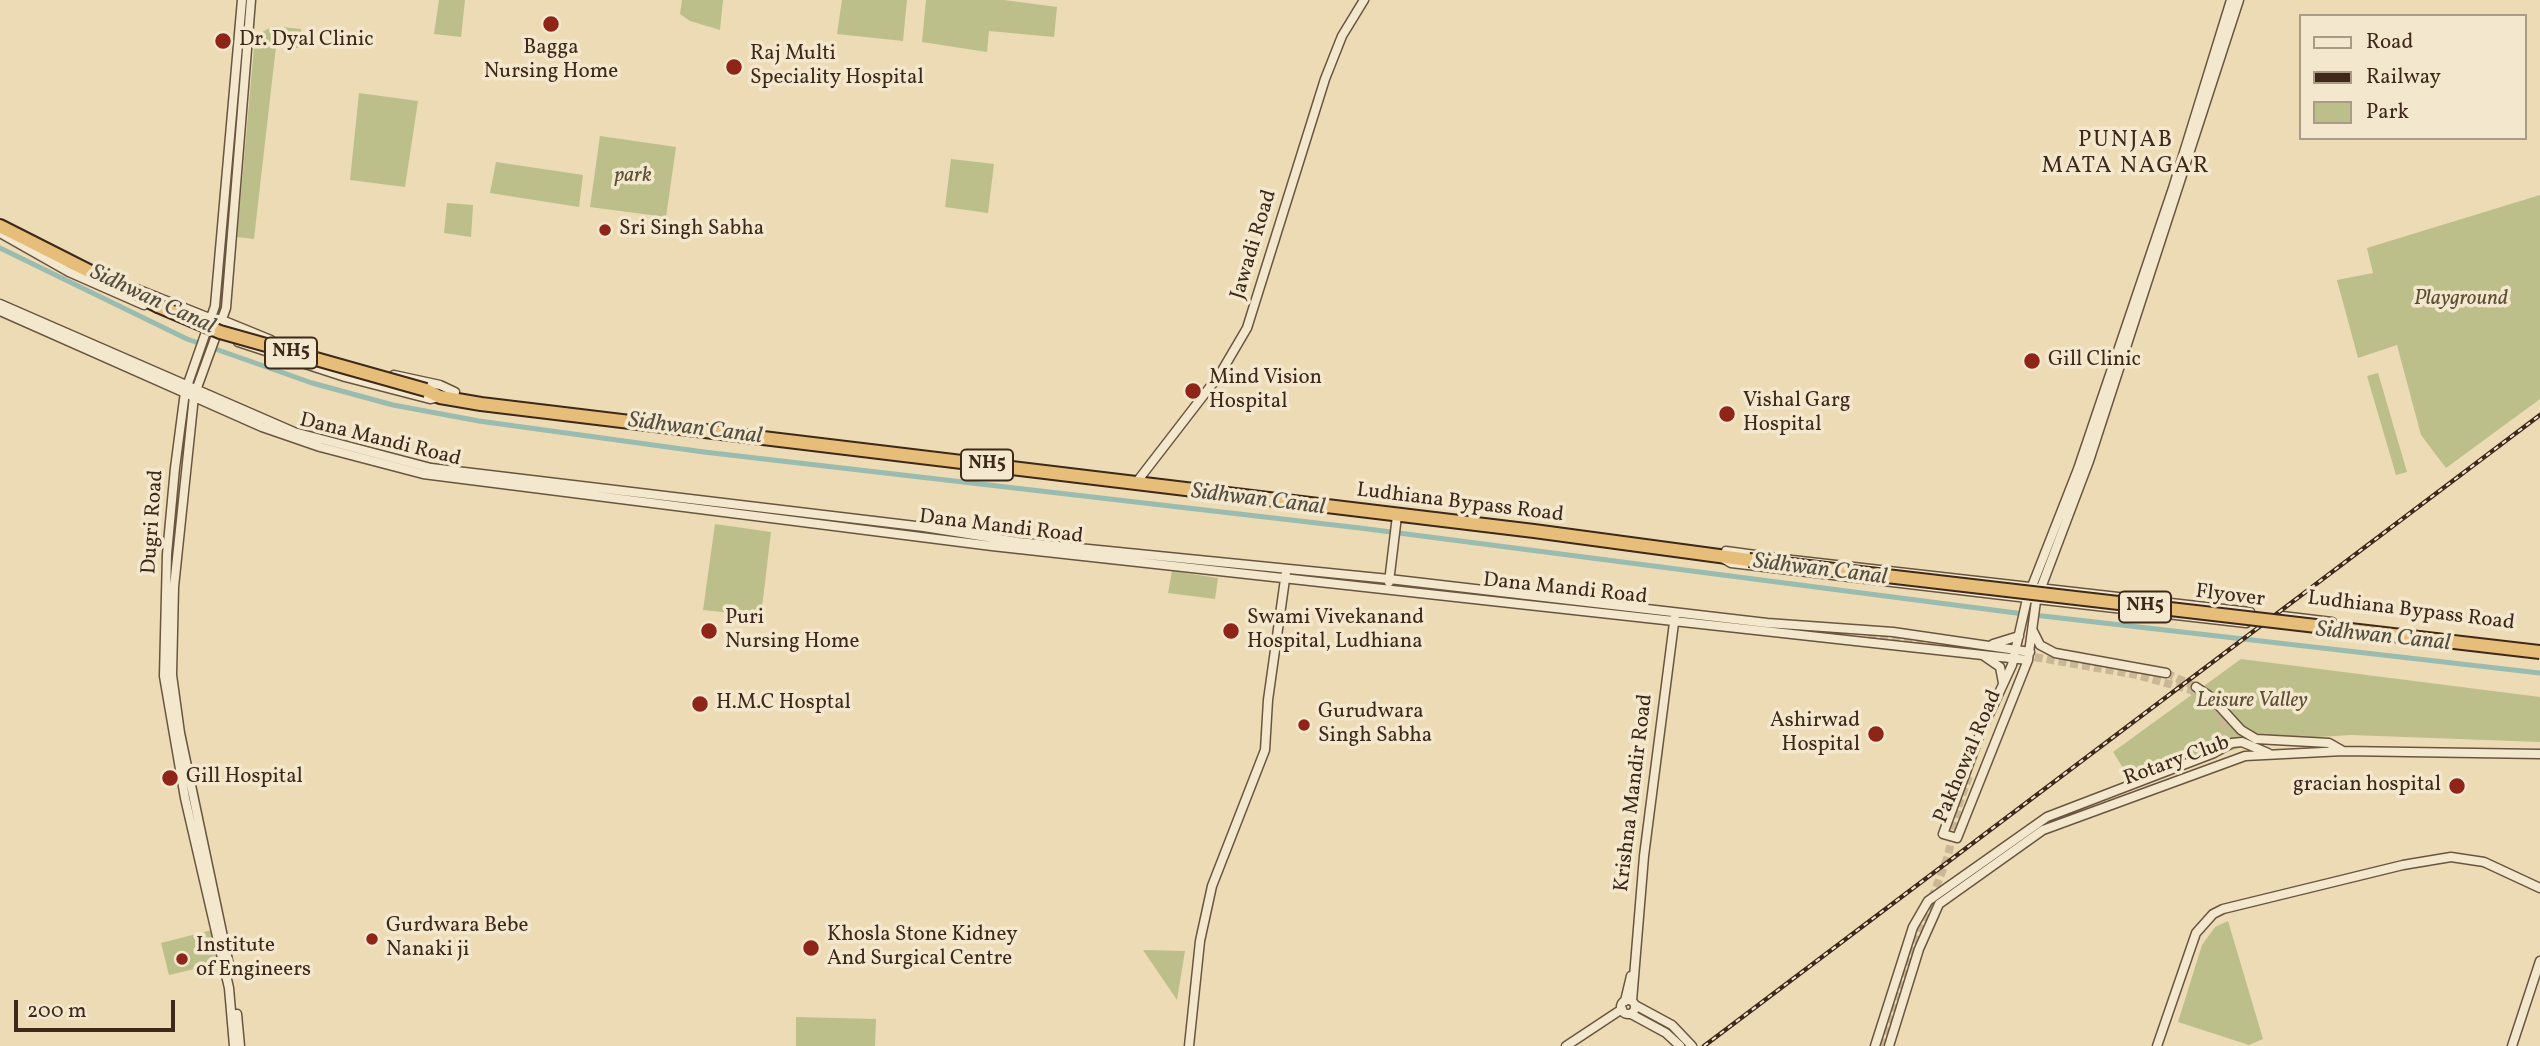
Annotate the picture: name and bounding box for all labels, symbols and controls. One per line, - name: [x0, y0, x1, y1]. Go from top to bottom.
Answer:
- marker: Bagga Nursing Home: [541, 14, 561, 34]
- legend: [2298, 14, 2526, 140]
- place label: Dr. Dyal Clinic: [239, 28, 374, 54]
- text: Road: [2366, 28, 2413, 57]
- marker: Dr. Dyal Clinic: [213, 31, 233, 51]
- place label: Bagga Nursing Home: [484, 36, 618, 86]
- place label: Raj Multi Speciality Hospital: [750, 42, 924, 92]
- marker: Raj Multi Speciality Hospital: [724, 57, 744, 77]
- text: Railway: [2366, 63, 2441, 92]
- text: Park: [2366, 98, 2409, 127]
- district label: PUNJAB MATA NAGAR: [2043, 128, 2209, 182]
- park label: park: [614, 164, 652, 190]
- street label: Jawadi Road: [1226, 187, 1284, 303]
- place label: Sri Singh Sabha: [619, 217, 764, 243]
- marker: Sri Singh Sabha: [597, 222, 613, 238]
- water label: Sidhwan Canal: [85, 260, 219, 342]
- park label: Playground: [2414, 287, 2508, 313]
- road number: NH5: [265, 338, 317, 368]
- place label: Gill Clinic: [2048, 348, 2141, 374]
- marker: Gill Clinic: [2022, 351, 2042, 371]
- place label: Mind Vision Hospital: [1209, 366, 1322, 416]
- marker: Mind Vision Hospital: [1183, 381, 1203, 401]
- place label: Vishal Garg Hospital: [1743, 389, 1850, 439]
- marker: Vishal Garg Hospital: [1717, 404, 1737, 424]
- water label: Sidhwan Canal: [626, 408, 764, 452]
- street label: Dana Mandi Road: [297, 409, 463, 473]
- road number: NH5: [961, 450, 1013, 480]
- street label: Dugri Road: [138, 469, 170, 575]
- water label: Sidhwan Canal: [1189, 479, 1327, 523]
- street label: Ludhiana Bypass Road: [1355, 479, 1565, 529]
- street label: Dana Mandi Road: [917, 505, 1085, 551]
- water label: Sidhwan Canal: [1751, 549, 1889, 593]
- street label: Dana Mandi Road: [1481, 569, 1649, 611]
- street label: Flyover: [2194, 580, 2266, 614]
- street label: Ludhiana Bypass Road: [2306, 587, 2516, 637]
- road number: NH5: [2119, 592, 2171, 622]
- place label: Puri Nursing Home: [725, 606, 860, 656]
- place label: Swami Vivekanand Hospital, Ludhiana: [1247, 606, 1424, 656]
- water label: Sidhwan Canal: [2314, 617, 2452, 659]
- marker: Puri Nursing Home: [699, 621, 719, 641]
- marker: Swami Vivekanand Hospital, Ludhiana: [1221, 621, 1241, 641]
- street label: Pakhowal Road: [1930, 687, 2008, 827]
- park label: Leisure Valley: [2196, 689, 2308, 715]
- place label: H.M.C Hosptal: [716, 691, 851, 717]
- street label: Krishna Mandir Road: [1610, 693, 1660, 893]
- marker: H.M.C Hosptal: [690, 694, 710, 714]
- place label: Gurudwara Singh Sabha: [1318, 700, 1432, 750]
- place label: Ashirwad Hospital: [1770, 709, 1860, 759]
- marker: Gurudwara Singh Sabha: [1296, 717, 1312, 733]
- marker: Ashirwad Hospital: [1866, 724, 1886, 744]
- street label: Rotary Club: [2121, 731, 2233, 793]
- place label: Gill Hospital: [186, 765, 303, 791]
- marker: Gill Hospital: [160, 768, 180, 788]
- place label: gracian hospital: [2293, 773, 2441, 799]
- marker: gracian hospital: [2447, 776, 2467, 796]
- place label: Gurdwara Bebe Nanaki ji: [386, 914, 528, 964]
- place label: Khosla Stone Kidney And Surgical Centre: [827, 923, 1018, 973]
- marker: Gurdwara Bebe Nanaki ji: [364, 931, 380, 947]
- place label: Institute of Engineers: [196, 934, 311, 984]
- marker: Khosla Stone Kidney And Surgical Centre: [801, 938, 821, 958]
- marker: Institute of Engineers: [174, 951, 190, 967]
- scale bar: [18, 986, 178, 1030]
- text: 200 m: [27, 997, 87, 1026]

